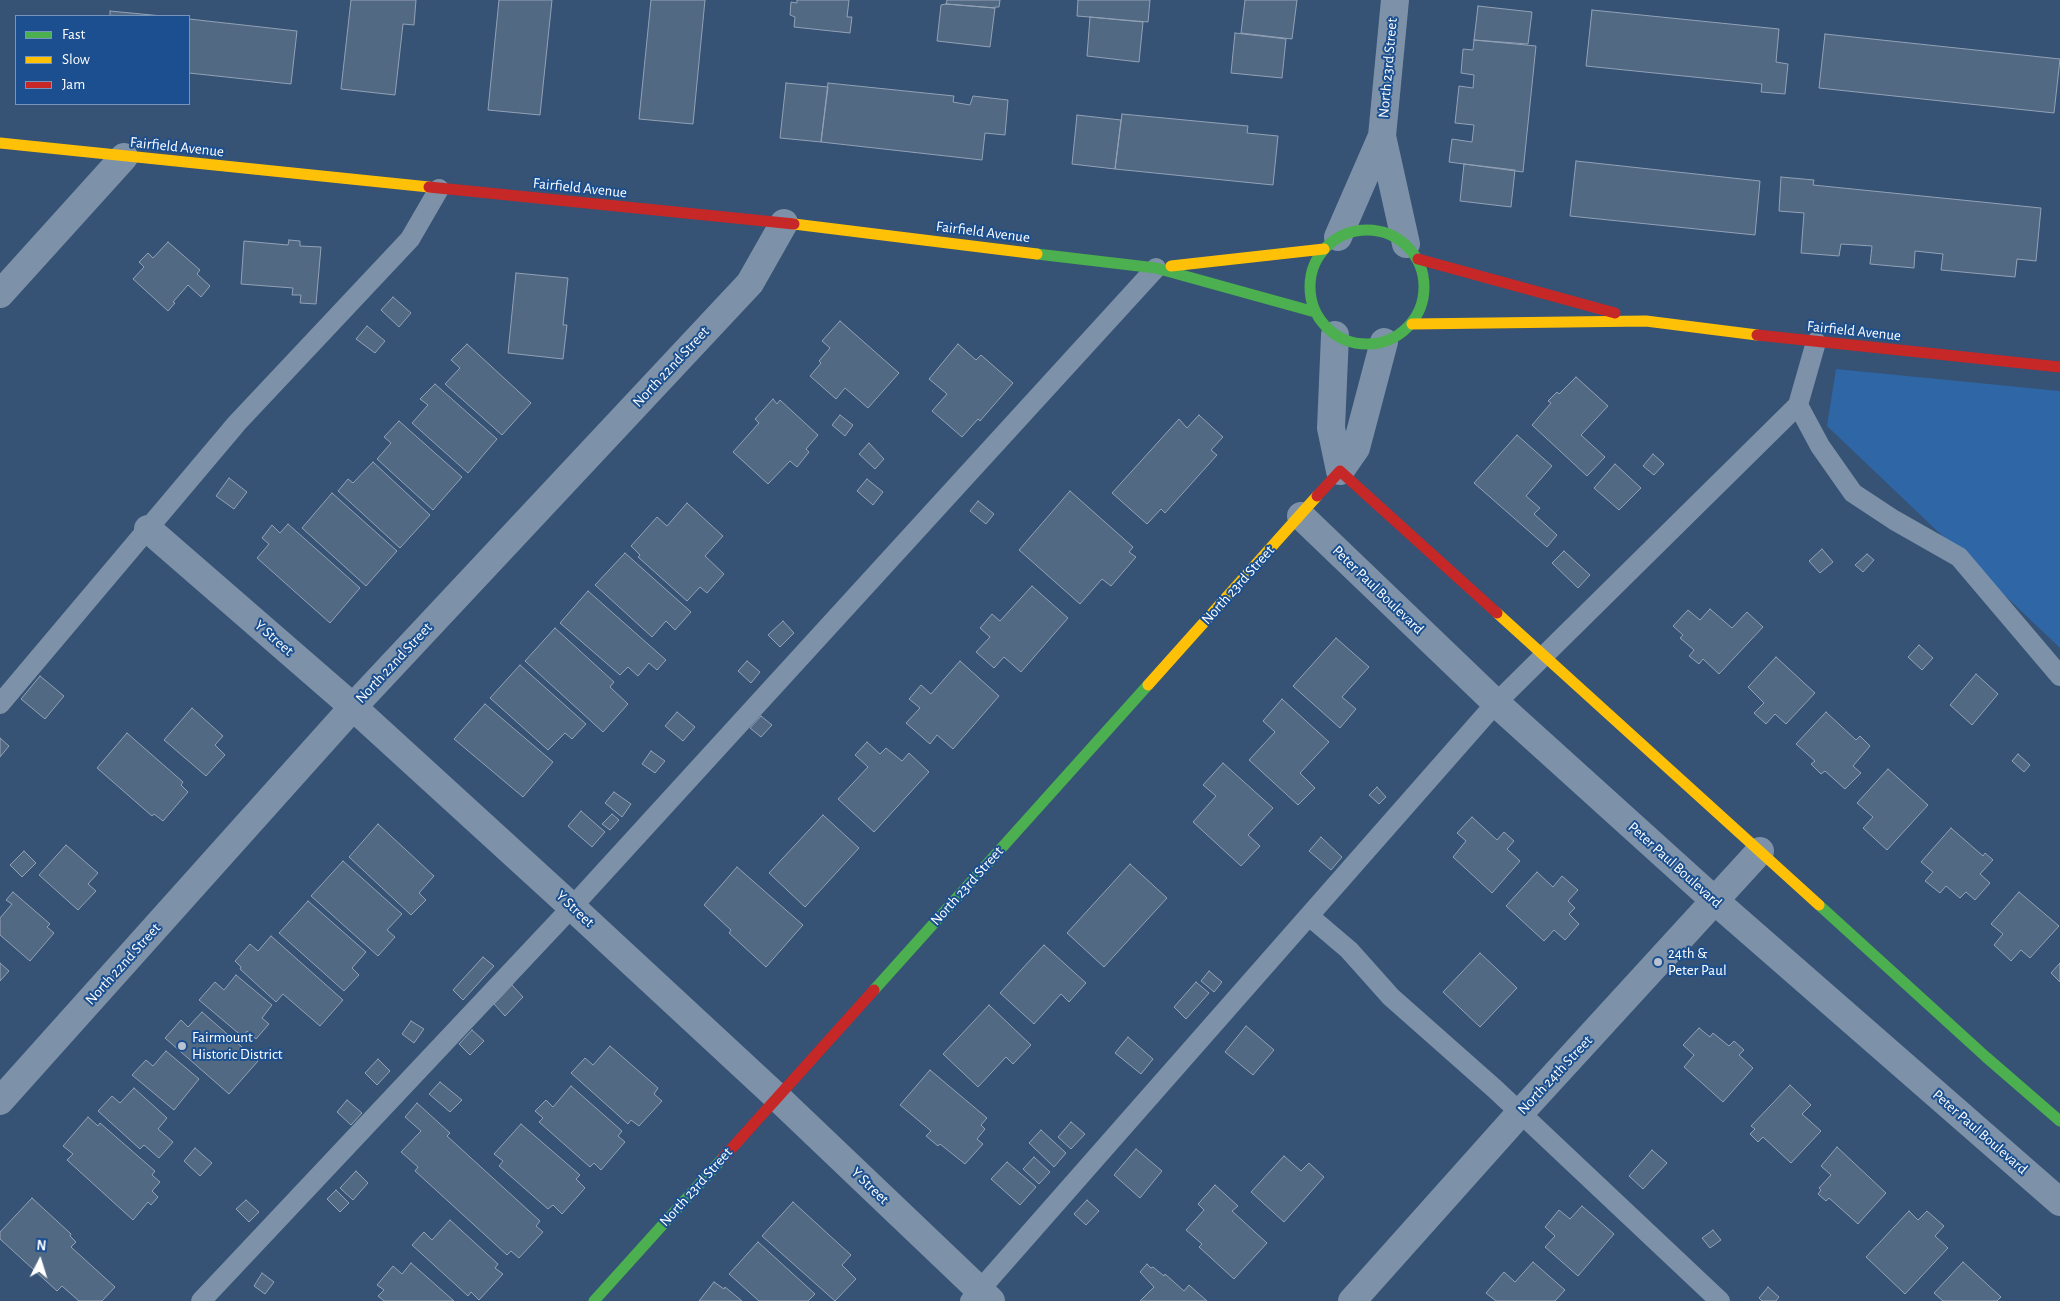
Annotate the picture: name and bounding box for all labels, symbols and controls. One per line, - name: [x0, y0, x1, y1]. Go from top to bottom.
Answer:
- legend: [15, 15, 190, 105]
- street label: North 23rd Street: [1375, 17, 1401, 119]
- text: Fast: [62, 27, 85, 42]
- text: Slow: [62, 52, 90, 67]
- text: Jam: [62, 77, 85, 92]
- street label: Fairfield Avenue: [129, 133, 225, 161]
- street label: Fairfield Avenue: [532, 174, 628, 202]
- street label: Fairfield Avenue: [935, 217, 1031, 247]
- street label: Fairfield Avenue: [1806, 317, 1902, 345]
- street label: North 22nd Street: [629, 323, 713, 411]
- street label: North 23rd Street: [1198, 542, 1278, 628]
- street label: Peter Paul Boulevard: [1329, 542, 1427, 638]
- street label: Y Street: [251, 616, 297, 660]
- street label: North 22nd Street: [352, 619, 436, 707]
- street label: Peter Paul Boulevard: [1624, 818, 1726, 912]
- street label: North 23rd Street: [927, 843, 1007, 929]
- street label: Y Street: [552, 887, 598, 931]
- street label: North 22nd Street: [82, 919, 164, 1009]
- place label: 24th & Peter Paul: [1668, 944, 1727, 979]
- marker: 24th & Peter Paul: [1652, 956, 1664, 968]
- place label: Fairmount Historic District: [192, 1028, 283, 1063]
- street label: North 24th Street: [1514, 1032, 1596, 1118]
- marker: Fairmount Historic District: [176, 1040, 188, 1052]
- street label: Peter Paul Boulevard: [1929, 1086, 2031, 1178]
- street label: North 23rd Street: [656, 1144, 736, 1230]
- street label: Y Street: [847, 1164, 893, 1208]
- north arrow: [15, 1236, 65, 1286]
- text: N: [36, 1239, 47, 1253]

